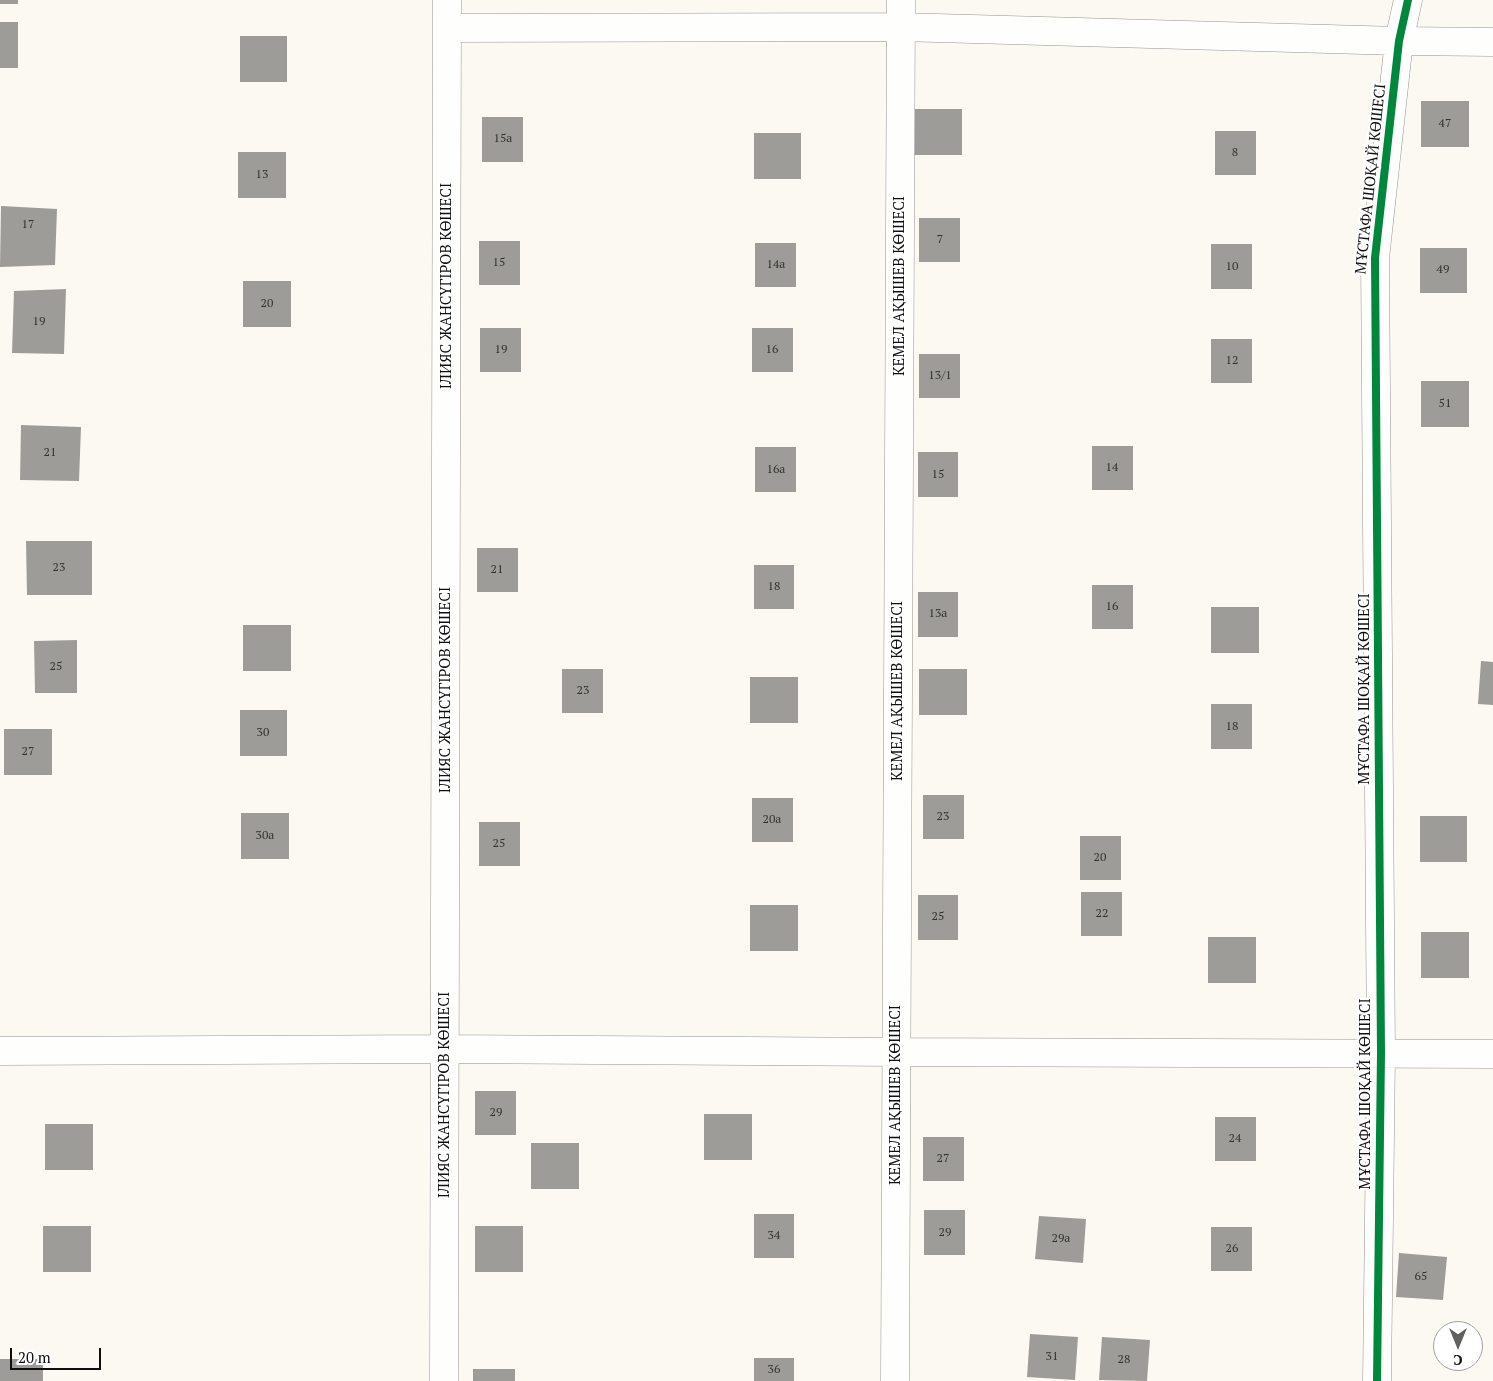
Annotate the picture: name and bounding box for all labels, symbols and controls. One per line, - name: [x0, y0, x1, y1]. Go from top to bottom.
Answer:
- street label: МҰСТАФА ШОҚАЙ КӨШЕСІ: [1352, 83, 1390, 275]
- house number: 47: [1439, 117, 1451, 131]
- house number: 15а: [494, 132, 512, 146]
- house number: 8: [1232, 146, 1238, 160]
- house number: 13: [256, 168, 268, 182]
- street label: ІЛИЯС ЖАНСҮГІРОВ КӨШЕСІ: [438, 183, 456, 389]
- street label: КЕМЕЛ АҚЫШЕВ КӨШЕСІ: [891, 196, 909, 376]
- house number: 17: [22, 218, 34, 232]
- house number: 7: [937, 233, 943, 247]
- house number: 15: [493, 256, 505, 270]
- house number: 14а: [767, 258, 785, 272]
- house number: 10: [1226, 260, 1238, 274]
- house number: 49: [1437, 263, 1449, 277]
- house number: 20: [261, 297, 273, 311]
- house number: 19: [33, 315, 45, 329]
- house number: 19: [495, 343, 507, 357]
- house number: 16: [766, 343, 778, 357]
- house number: 12: [1226, 354, 1238, 368]
- house number: 13/1: [928, 369, 952, 383]
- house number: 51: [1439, 397, 1451, 411]
- house number: 21: [44, 446, 56, 460]
- house number: 14: [1106, 461, 1118, 475]
- house number: 16а: [767, 463, 785, 477]
- house number: 15: [932, 468, 944, 482]
- house number: 23: [53, 561, 65, 575]
- house number: 21: [491, 563, 503, 577]
- house number: 18: [768, 580, 780, 594]
- street label: ІЛИЯС ЖАНСҮГІРОВ КӨШЕСІ: [437, 587, 455, 793]
- street label: МҰСТАФА ШОҚАЙ КӨШЕСІ: [1356, 593, 1374, 785]
- house number: 16: [1106, 600, 1118, 614]
- street label: КЕМЕЛ АҚЫШЕВ КӨШЕСІ: [889, 601, 907, 781]
- house number: 13а: [929, 607, 947, 621]
- house number: 25: [50, 660, 62, 674]
- house number: 23: [577, 684, 589, 698]
- house number: 18: [1226, 720, 1238, 734]
- house number: 30: [257, 726, 269, 740]
- house number: 27: [22, 745, 34, 759]
- house number: 23: [937, 810, 949, 824]
- house number: 20а: [763, 813, 781, 827]
- house number: 30а: [256, 829, 274, 843]
- house number: 25: [493, 837, 505, 851]
- house number: 20: [1094, 851, 1106, 865]
- house number: 22: [1096, 907, 1108, 921]
- house number: 25: [932, 910, 944, 924]
- street label: ІЛИЯС ЖАНСҮГІРОВ КӨШЕСІ: [436, 992, 454, 1198]
- street label: МҰСТАФА ШОҚАЙ КӨШЕСІ: [1357, 998, 1375, 1190]
- street label: КЕМЕЛ АҚЫШЕВ КӨШЕСІ: [887, 1005, 905, 1185]
- house number: 29: [490, 1106, 502, 1120]
- house number: 24: [1229, 1132, 1241, 1146]
- house number: 27: [937, 1152, 949, 1166]
- house number: 29: [939, 1226, 951, 1240]
- house number: 34: [768, 1229, 780, 1243]
- house number: 29а: [1052, 1232, 1070, 1246]
- house number: 26: [1226, 1242, 1238, 1256]
- house number: 65: [1415, 1270, 1427, 1284]
- north arrow: [1433, 1321, 1483, 1371]
- scale bar: [12, 1338, 104, 1370]
- text: 20 m: [18, 1347, 51, 1367]
- house number: 31: [1046, 1350, 1058, 1364]
- text: С: [1453, 1351, 1463, 1370]
- house number: 28: [1118, 1353, 1130, 1367]
- house number: 36: [768, 1363, 780, 1377]

